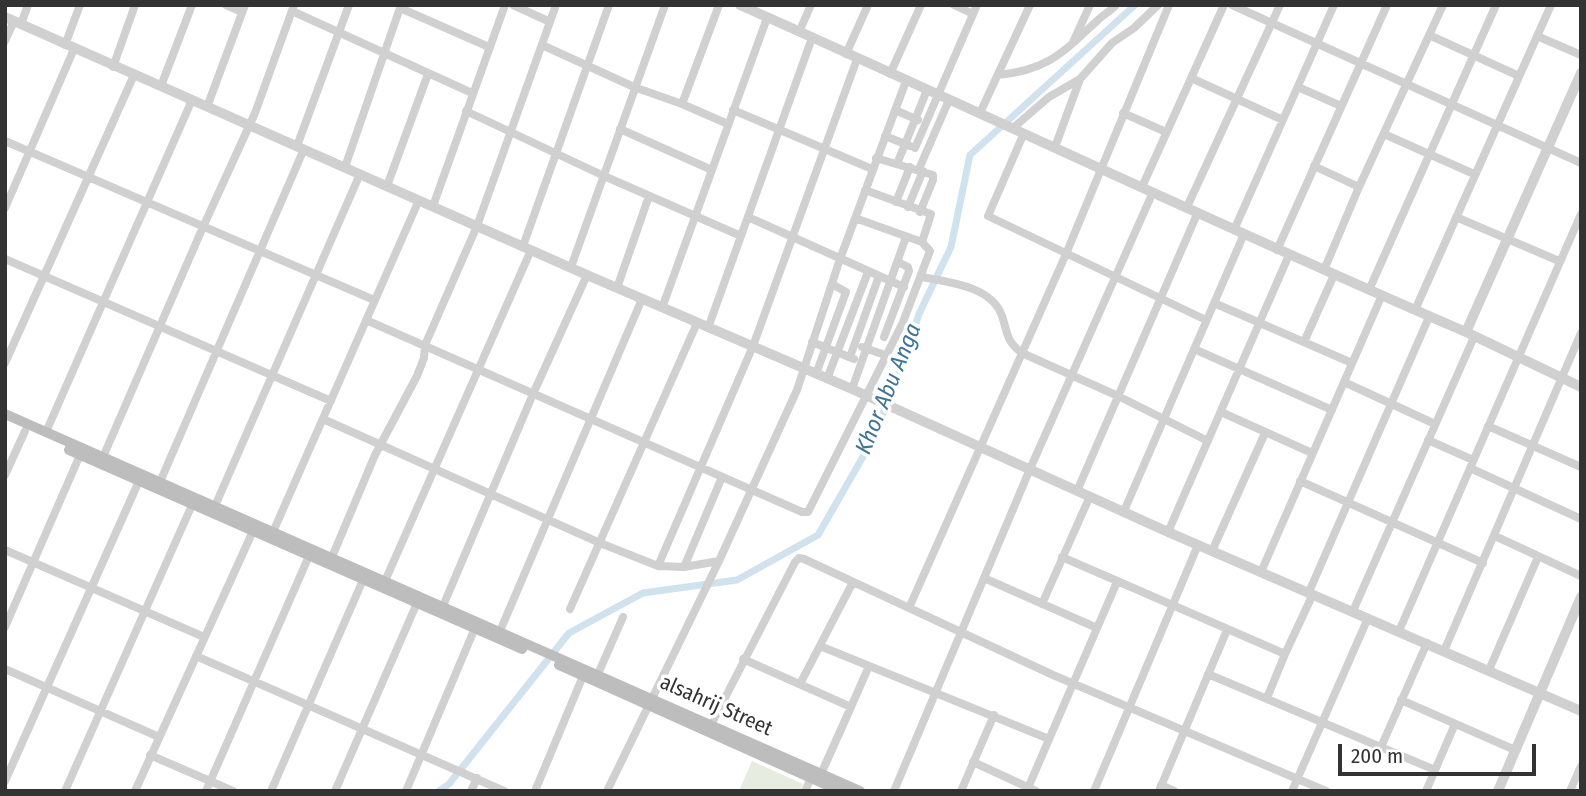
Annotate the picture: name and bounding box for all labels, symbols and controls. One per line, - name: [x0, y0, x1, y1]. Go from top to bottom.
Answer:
- water label: Khor Abu Anga: [850, 320, 928, 458]
- street label: alsahrij Street: [656, 670, 776, 742]
- scale bar: [1341, 730, 1539, 774]
- text: 200 m: [1351, 743, 1403, 769]

